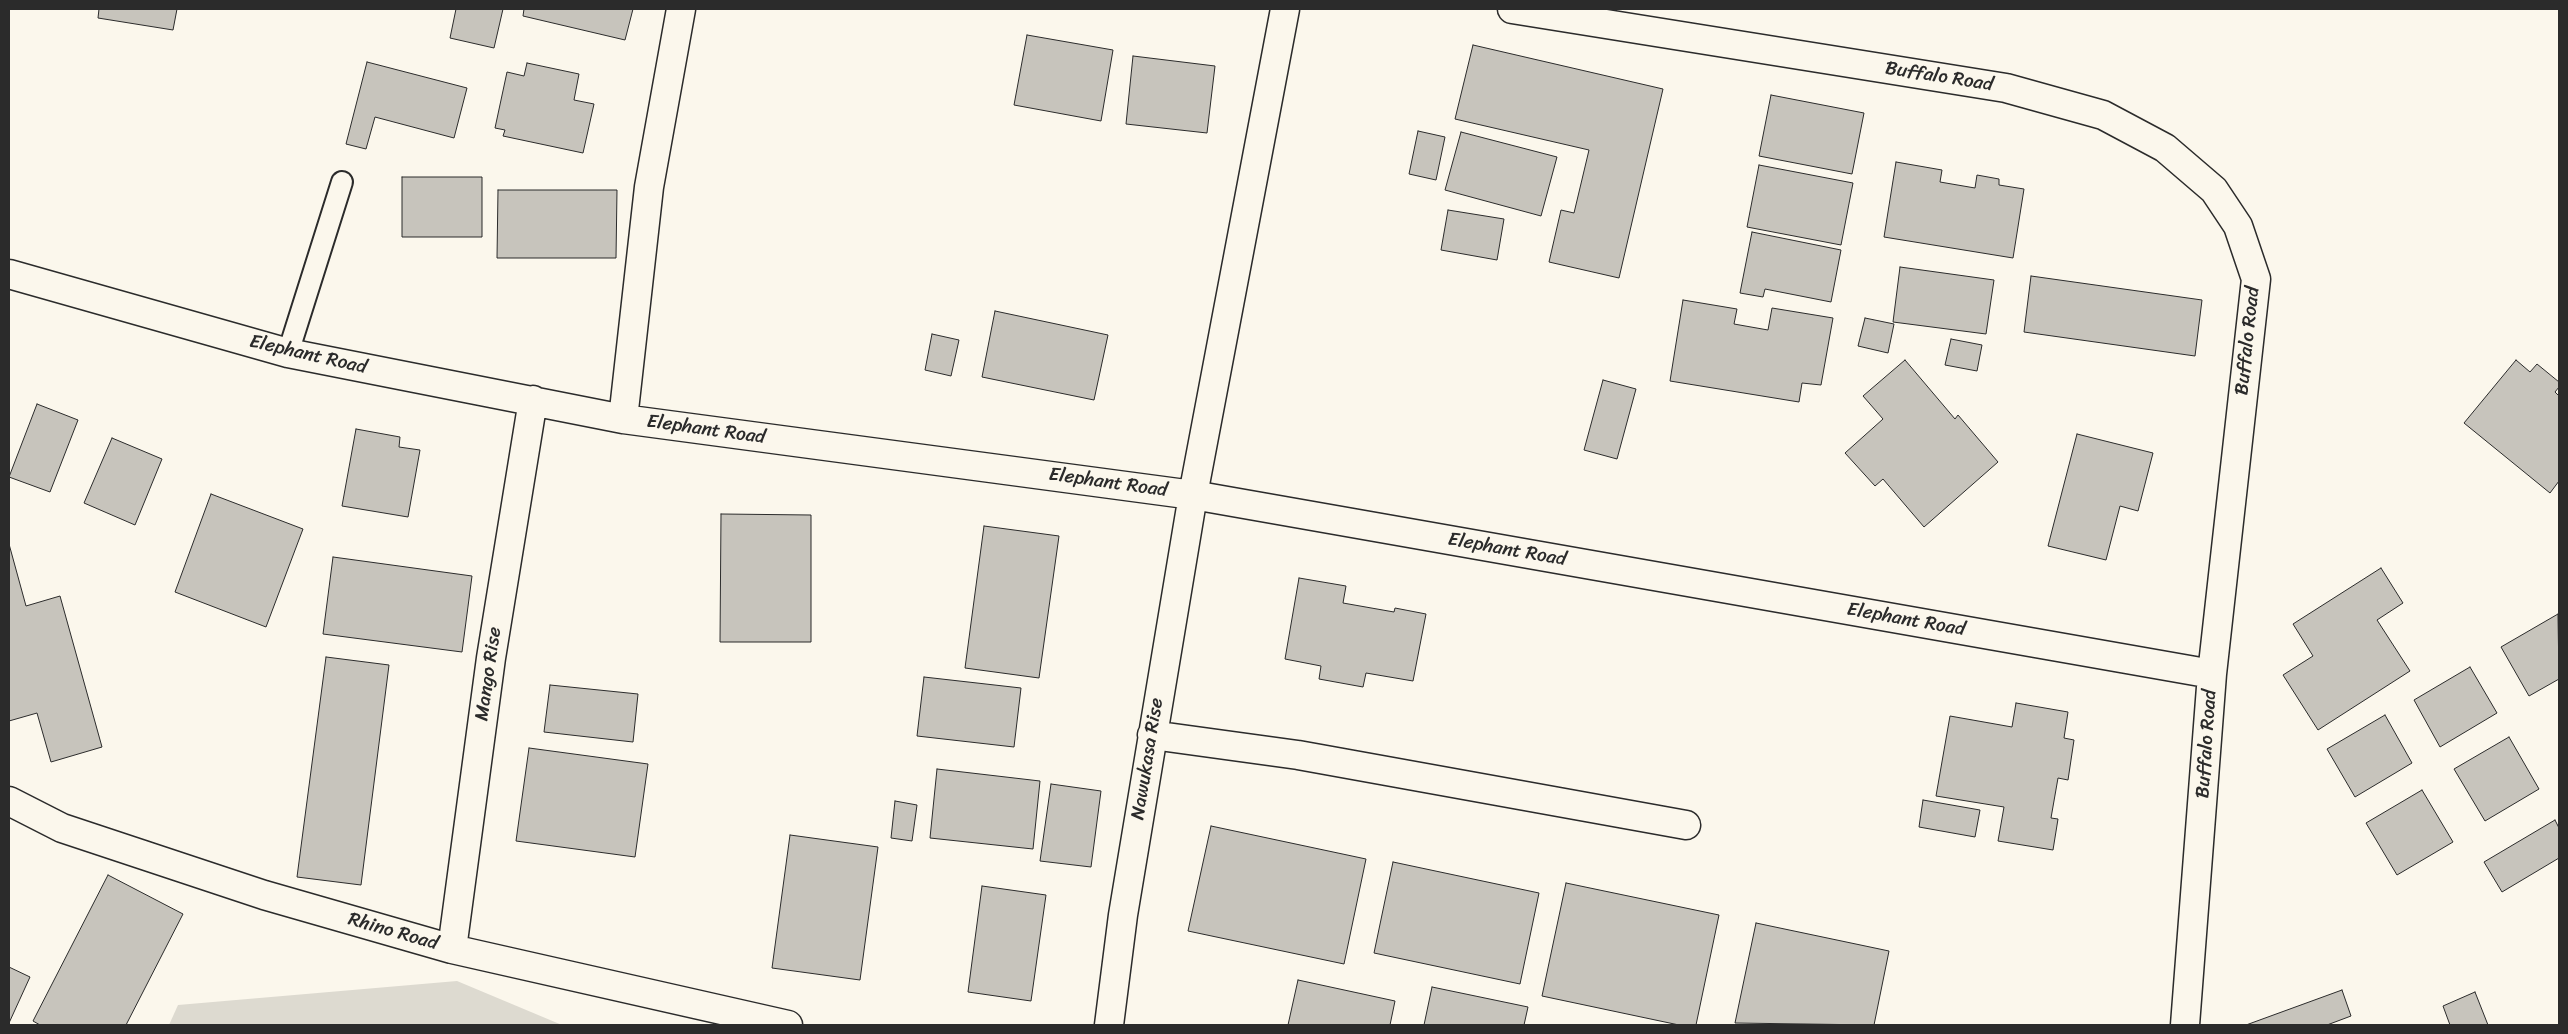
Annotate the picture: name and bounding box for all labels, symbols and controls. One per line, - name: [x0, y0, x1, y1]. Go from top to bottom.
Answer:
- street label: Buffalo Road: [1883, 57, 1995, 97]
- street label: Buffalo Road: [2231, 286, 2265, 396]
- street label: Elephant Road: [247, 330, 369, 380]
- street label: Elephant Road: [645, 410, 767, 450]
- street label: Elephant Road: [1047, 463, 1169, 503]
- street label: Elephant Road: [1446, 528, 1568, 572]
- street label: Elephant Road: [1845, 598, 1967, 642]
- street label: Mango Rise: [471, 625, 507, 723]
- street label: Buffalo Road: [2192, 689, 2222, 799]
- street label: Nawukasa Rise: [1127, 696, 1169, 822]
- street label: Rhino Road: [345, 908, 441, 956]

